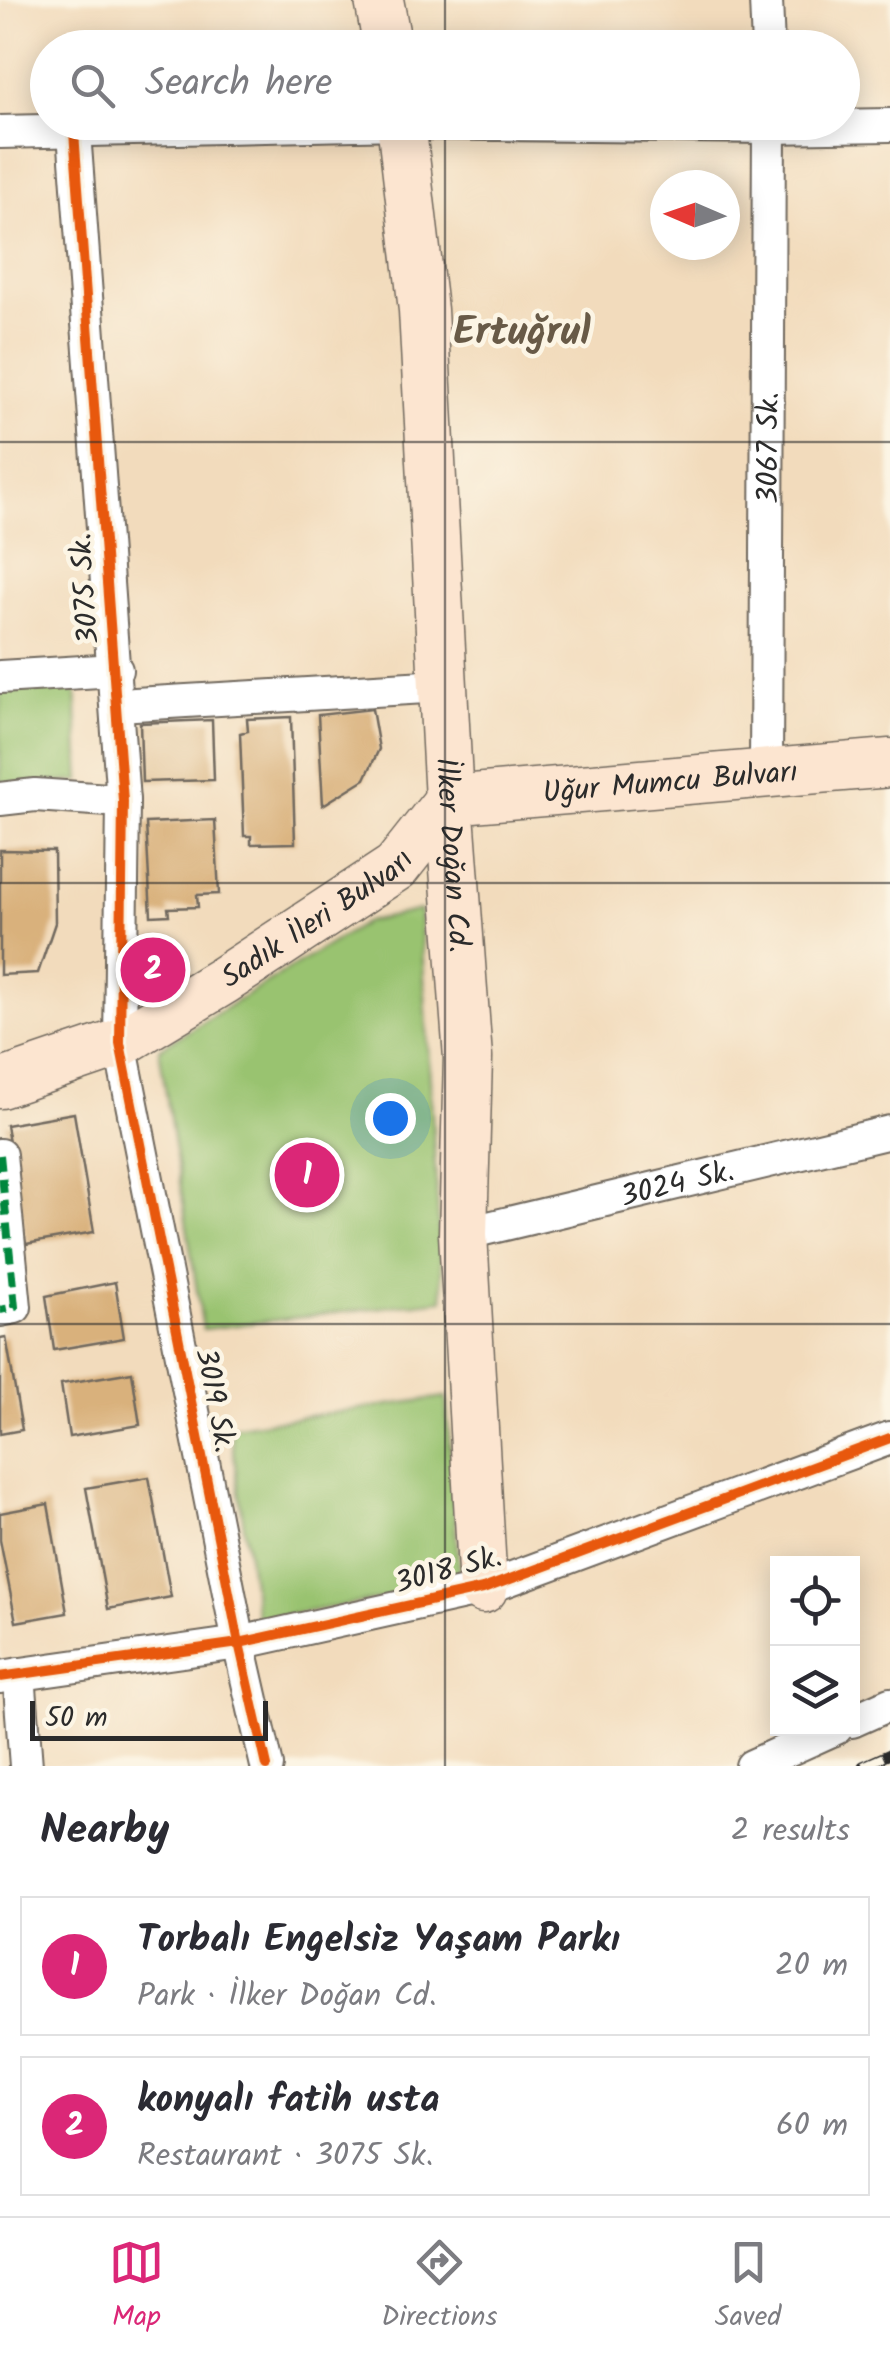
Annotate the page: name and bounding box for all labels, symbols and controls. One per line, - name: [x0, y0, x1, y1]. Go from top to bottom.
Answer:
- search box: [30, 30, 860, 140]
- text: Search here: [145, 55, 332, 115]
- icon: search: [65, 58, 120, 113]
- north arrow: [650, 170, 740, 260]
- district label: Ertuğrul: [453, 301, 591, 365]
- street label: 3067 Sk.: [745, 392, 794, 504]
- street label: 3075 Sk.: [58, 532, 114, 646]
- street label: Uğur Mumcu Bulvarı: [541, 749, 800, 818]
- street label: İlker Doğan Cd.: [421, 756, 482, 954]
- street label: Sadık İleri Bulvarı: [212, 840, 427, 1002]
- pin: 2: [120, 932, 186, 1008]
- your location: [365, 1093, 416, 1144]
- pin: 1: [274, 1138, 340, 1212]
- street label: 3024 Sk.: [616, 1148, 739, 1222]
- street label: 3019 Sk.: [180, 1344, 248, 1457]
- street label: 3018 Sk.: [390, 1534, 507, 1608]
- map controls: [770, 1556, 860, 1736]
- button: locate: [770, 1556, 860, 1646]
- button: layers: [770, 1646, 860, 1736]
- scale bar: [30, 1696, 268, 1740]
- text: 50 m: [45, 1696, 108, 1741]
- text: Nearby: [40, 1798, 169, 1865]
- text: 2 results: [731, 1806, 850, 1857]
- text: Torbalı Engelsiz Yaşam Parkı: [137, 1911, 620, 1971]
- text: 1: [70, 1941, 79, 1992]
- text: 20 m: [775, 1941, 848, 1992]
- text: Park · İlker Doğan Cd.: [137, 1971, 437, 2022]
- text: konyalı fatih usta: [137, 2071, 440, 2131]
- text: 2: [65, 2101, 84, 2152]
- text: 60 m: [776, 2101, 848, 2152]
- text: Restaurant · 3075 Sk.: [137, 2131, 433, 2182]
- tab: Map: [109, 2235, 164, 2340]
- tab: Directions: [381, 2235, 497, 2340]
- tab: Saved: [715, 2235, 781, 2340]

